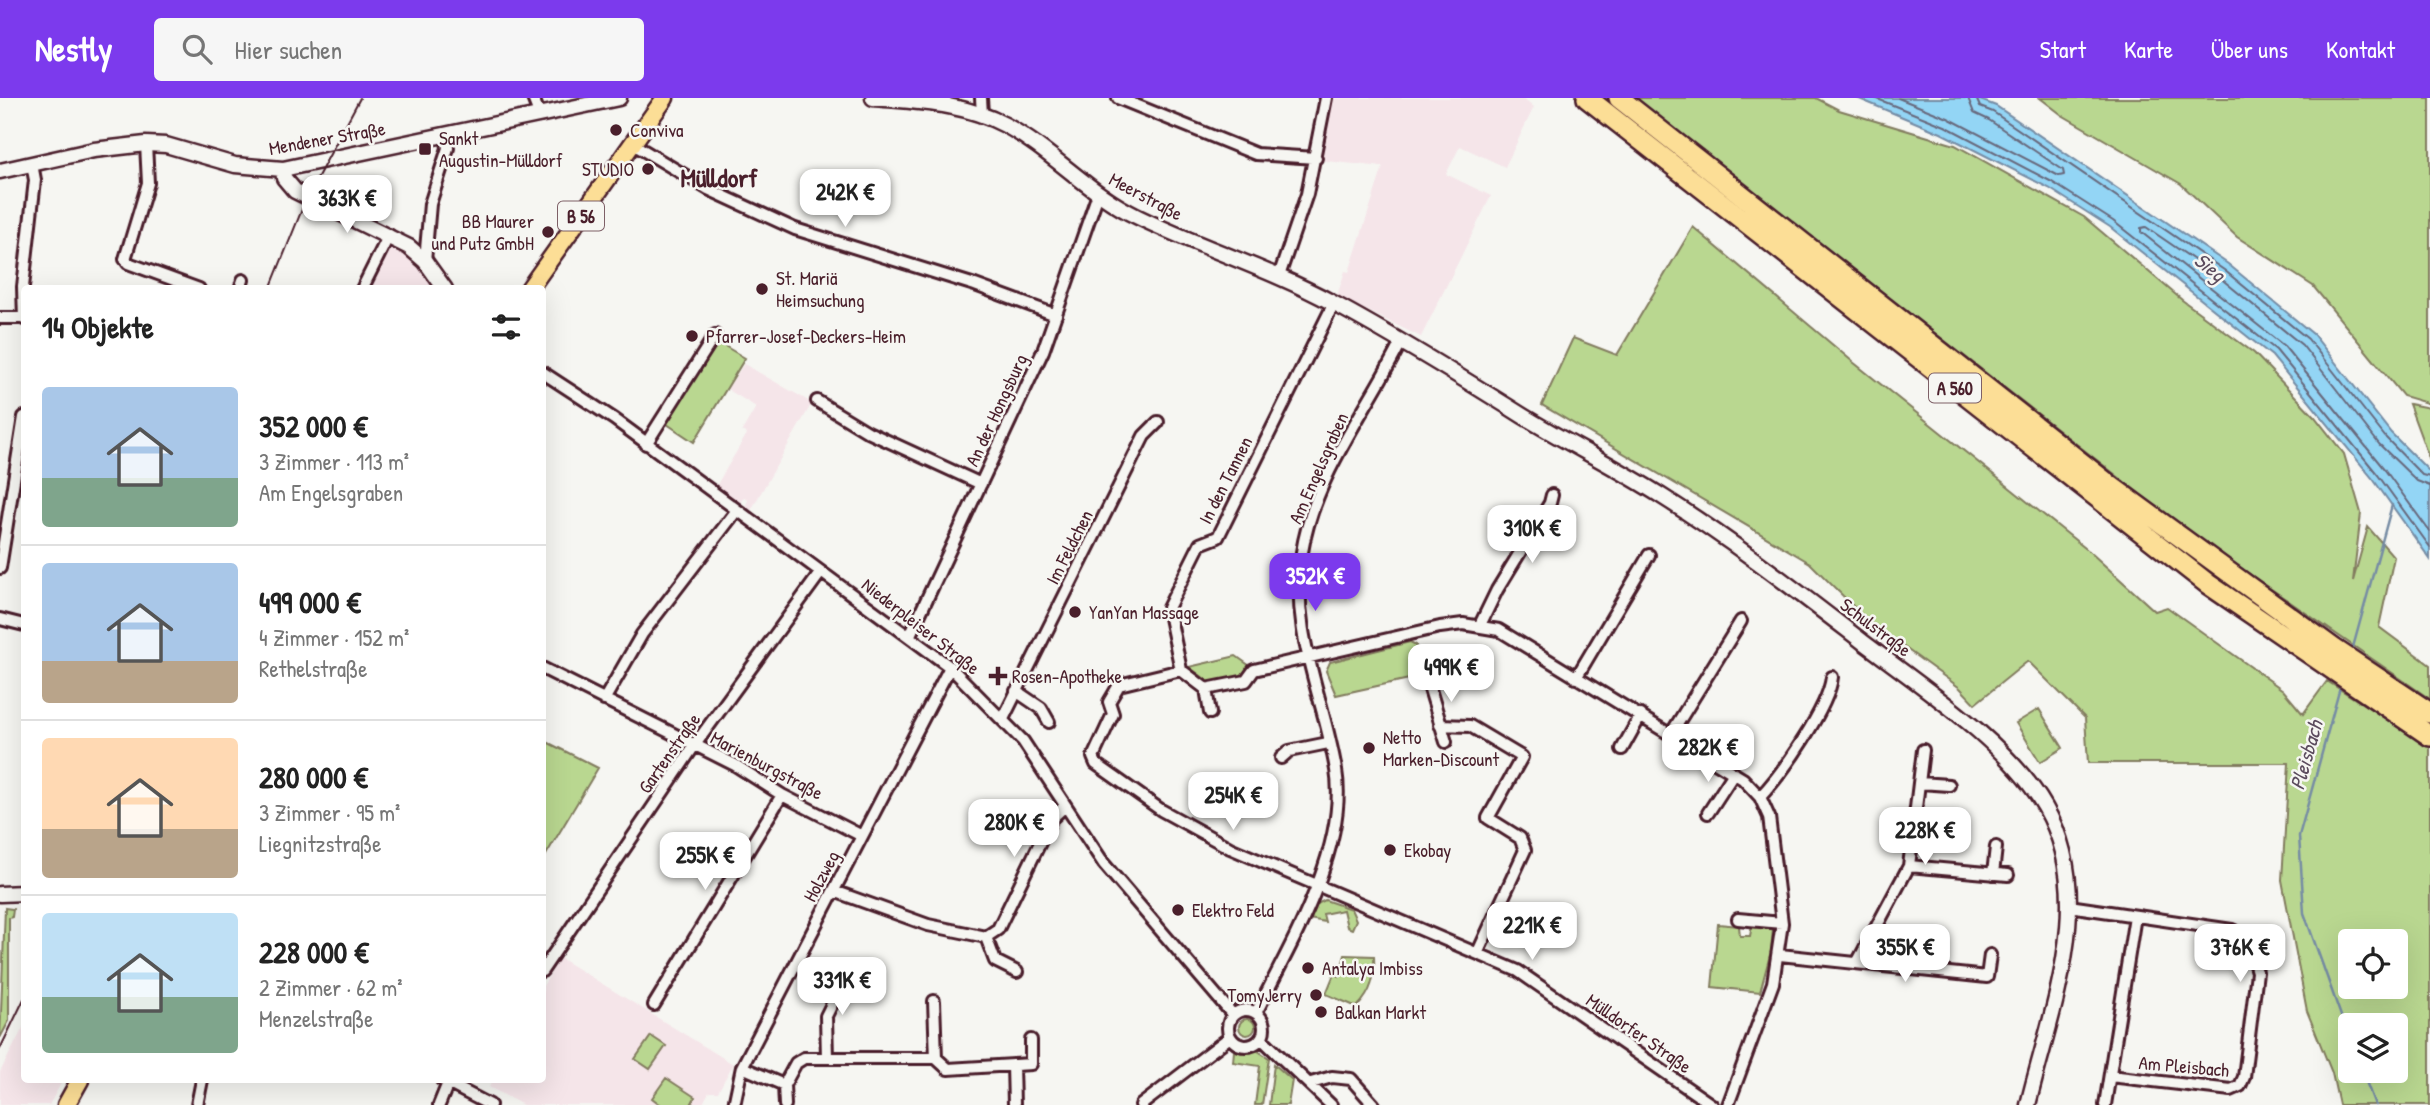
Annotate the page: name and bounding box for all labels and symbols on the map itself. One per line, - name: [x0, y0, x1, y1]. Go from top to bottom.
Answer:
- street label: Mendener Straße: [267, 115, 388, 161]
- place label: Conviva: [630, 117, 684, 143]
- marker: Conviva: [608, 122, 624, 138]
- place label: Sankt Augustin-Mülldorf: [439, 125, 563, 173]
- marker: Sankt Augustin-Mülldorf: [417, 141, 433, 157]
- place label: STUDIO: [582, 156, 634, 182]
- district label: Mülldorf: [680, 160, 758, 195]
- marker: STUDIO: [640, 161, 656, 177]
- street label: Meerstraße: [1105, 166, 1188, 226]
- pin: 242K €: [788, 170, 902, 229]
- pin: 363K €: [290, 176, 404, 235]
- road number: B 56: [558, 202, 604, 230]
- place label: BB Maurer und Putz GmbH: [431, 208, 535, 256]
- marker: BB Maurer und Putz GmbH: [540, 224, 556, 240]
- water label: Sieg: [2188, 246, 2233, 289]
- place label: St. Mariä Heimsuchung: [776, 265, 865, 313]
- marker: St. Mariä Heimsuchung: [754, 281, 770, 297]
- place label: Pfarrer-Josef-Deckers-Heim: [706, 323, 906, 349]
- marker: Pfarrer-Josef-Deckers-Heim: [684, 328, 700, 344]
- street label: An der Hongsburg: [959, 350, 1033, 470]
- road number: A 560: [1929, 374, 1981, 402]
- street label: Am Engelsgraben: [1282, 408, 1354, 528]
- street label: In den Tannen: [1192, 432, 1258, 528]
- street label: Im Feldchen: [1039, 505, 1099, 589]
- pin: 310K €: [1475, 505, 1589, 565]
- pin: 352K €: [1258, 554, 1372, 613]
- street label: Niederpleiser Straße: [856, 572, 986, 681]
- street label: Schulstraße: [1835, 592, 1917, 663]
- place label: YanYan Massage: [1089, 599, 1200, 625]
- marker: YanYan Massage: [1067, 604, 1083, 620]
- pin: 499K €: [1394, 644, 1508, 704]
- place label: Rosen-Apotheke: [1012, 663, 1122, 689]
- marker: Rosen-Apotheke: [990, 668, 1006, 684]
- street label: Gartenstraße: [632, 707, 707, 798]
- water label: Pleisbach: [2282, 716, 2330, 793]
- street label: Marienburgstraße: [706, 724, 828, 806]
- place label: Netto Marken-Discount: [1383, 724, 1500, 772]
- pin: 282K €: [1651, 724, 1765, 784]
- marker: Netto Marken-Discount: [1361, 740, 1377, 756]
- pin: 254K €: [1176, 772, 1290, 832]
- pin: 280K €: [957, 800, 1071, 859]
- pin: 228K €: [1868, 808, 1982, 867]
- pin: 255K €: [648, 832, 762, 892]
- place label: Ekobay: [1404, 837, 1451, 863]
- marker: Ekobay: [1382, 842, 1398, 858]
- street label: Holzweg: [797, 846, 845, 906]
- place label: Elektro Feld: [1192, 897, 1275, 923]
- marker: Elektro Feld: [1170, 902, 1186, 918]
- pin: 221K €: [1475, 902, 1589, 962]
- pin: 355K €: [1848, 924, 1962, 984]
- pin: 376K €: [2183, 924, 2297, 984]
- place label: Antalya Imbiss: [1322, 955, 1423, 981]
- pin: 331K €: [785, 958, 899, 1017]
- marker: Antalya Imbiss: [1300, 960, 1316, 976]
- place label: TomyJerry: [1227, 982, 1302, 1008]
- marker: TomyJerry: [1308, 987, 1324, 1003]
- street label: Mülldorfer Straße: [1581, 987, 1697, 1079]
- place label: Balkan Markt: [1335, 999, 1426, 1025]
- marker: Balkan Markt: [1313, 1004, 1329, 1020]
- street label: Am Pleisbach: [2138, 1049, 2230, 1083]

